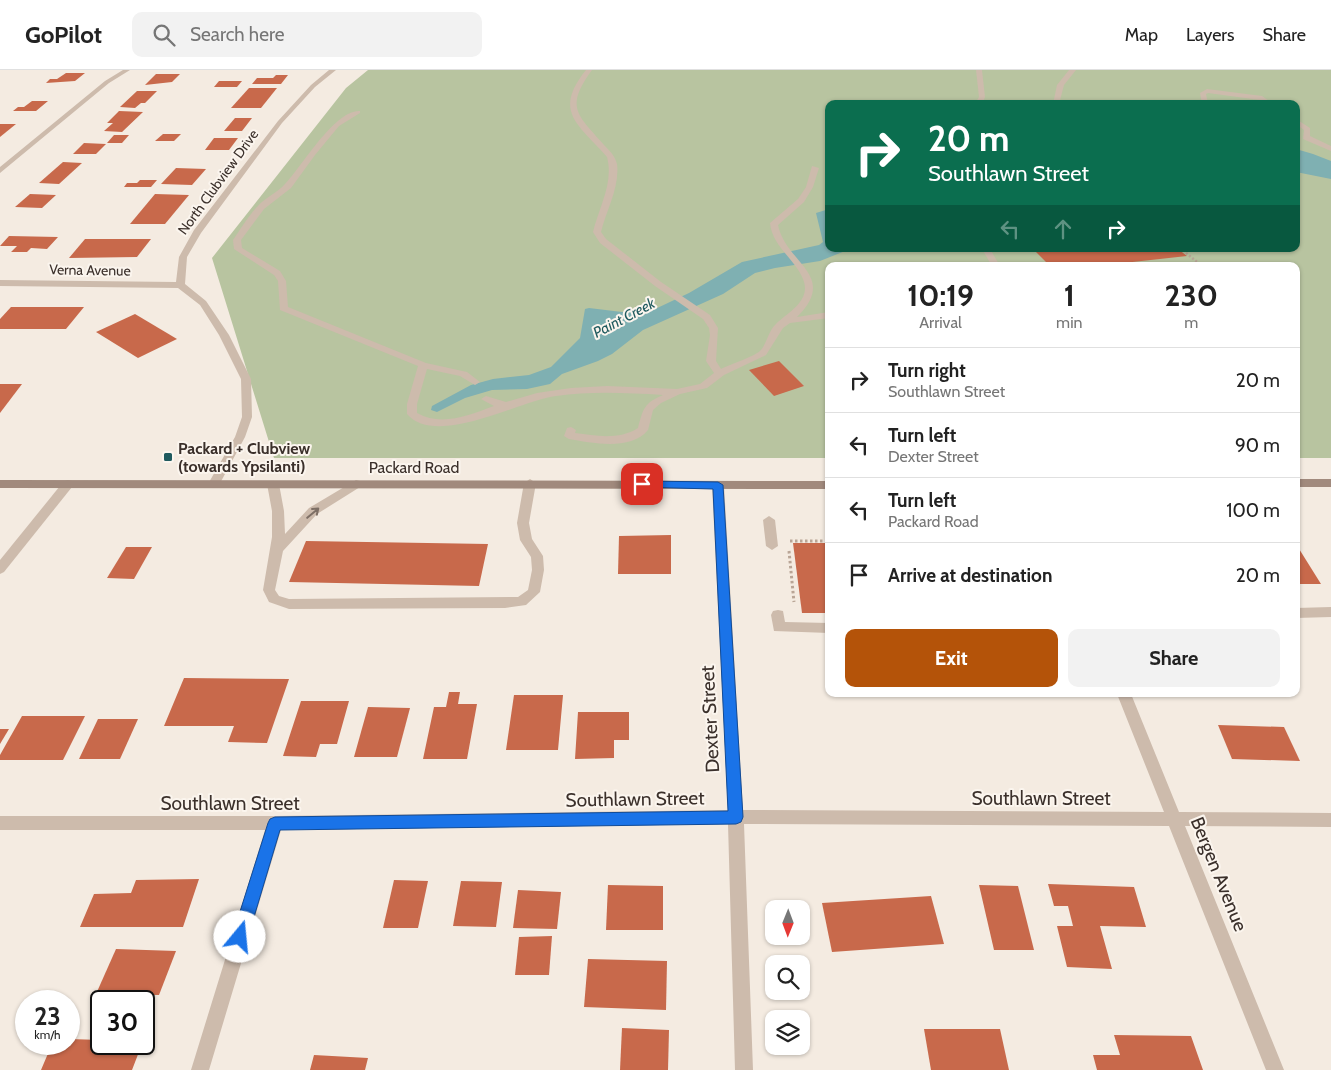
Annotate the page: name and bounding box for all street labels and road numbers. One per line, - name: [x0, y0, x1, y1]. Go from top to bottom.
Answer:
- street label: North Clubview Drive: [174, 126, 262, 238]
- street label: Verna Avenue: [49, 260, 131, 280]
- street label: Packard Road: [369, 458, 459, 477]
- street label: Dexter Street: [696, 664, 724, 773]
- street label: Southlawn Street: [565, 786, 705, 812]
- street label: Southlawn Street: [971, 787, 1111, 810]
- street label: Southlawn Street: [160, 792, 300, 815]
- street label: Bergen Avenue: [1186, 813, 1252, 935]

